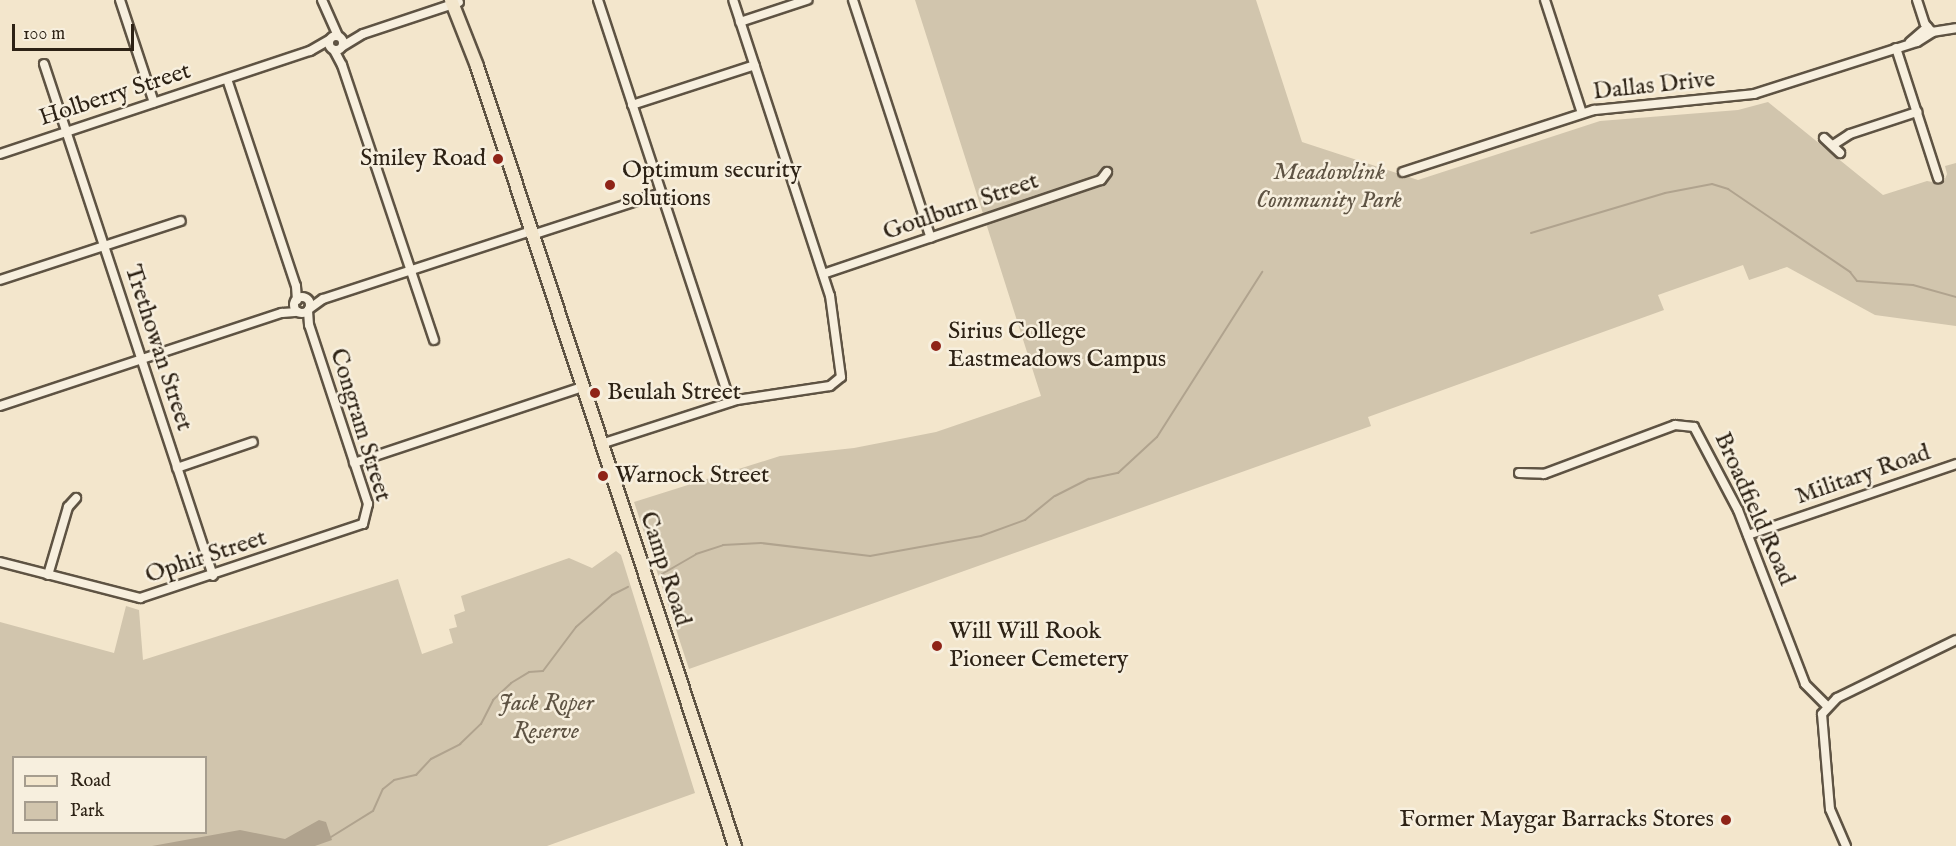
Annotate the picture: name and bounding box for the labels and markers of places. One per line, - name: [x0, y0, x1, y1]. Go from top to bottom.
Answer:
- place label: Smiley Road: [360, 145, 486, 173]
- marker: Smiley Road: [491, 152, 505, 166]
- place label: Optimum security solutions: [622, 157, 802, 213]
- marker: Optimum security solutions: [603, 178, 617, 192]
- place label: Sirius College Eastmeadows Campus: [948, 318, 1166, 374]
- marker: Sirius College Eastmeadows Campus: [929, 339, 943, 353]
- place label: Beulah Street: [607, 379, 741, 407]
- marker: Beulah Street: [588, 386, 602, 400]
- place label: Warnock Street: [615, 462, 769, 490]
- marker: Warnock Street: [596, 469, 610, 483]
- place label: Will Will Rook Pioneer Cemetery: [949, 618, 1128, 674]
- marker: Will Will Rook Pioneer Cemetery: [930, 639, 944, 653]
- place label: Former Maygar Barracks Stores: [1400, 806, 1714, 834]
- marker: Former Maygar Barracks Stores: [1719, 813, 1733, 827]

